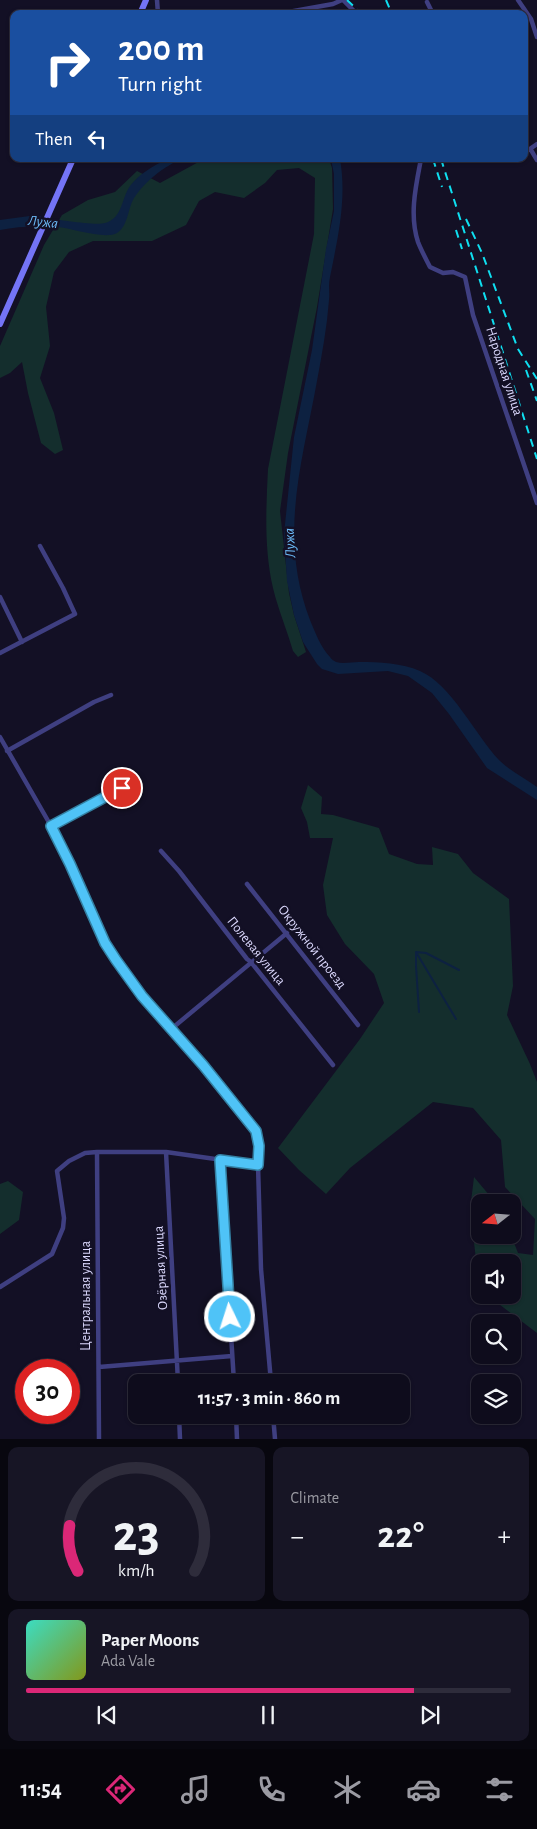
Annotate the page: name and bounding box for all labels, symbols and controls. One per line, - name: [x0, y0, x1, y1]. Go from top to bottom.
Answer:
- icon: right: [35, 30, 100, 95]
- text: 200 m: [118, 32, 205, 67]
- text: Turn right: [118, 73, 202, 95]
- icon: left: [83, 125, 111, 153]
- text: Then: [35, 130, 73, 149]
- water label: Лужа: [26, 213, 59, 231]
- street label: Народная улица: [483, 325, 525, 418]
- water label: Лужа: [282, 528, 298, 559]
- pin: [101, 767, 143, 809]
- icon: arrive: [108, 774, 136, 802]
- street label: Окружной проезд: [275, 903, 349, 991]
- street label: Полевая улица: [224, 914, 288, 988]
- north arrow: [471, 1194, 521, 1244]
- map controls: [471, 1194, 521, 1424]
- street label: Озёрная улица: [152, 1225, 170, 1310]
- street label: Центральная улица: [79, 1240, 93, 1351]
- button: sound: [471, 1254, 521, 1304]
- position arrow: [203, 1290, 255, 1342]
- button: search: [471, 1314, 521, 1364]
- speed limit sign: 30: [15, 1359, 80, 1424]
- button: layers: [471, 1374, 521, 1424]
- text: 11:57 · 3 min · 860 m: [198, 1389, 340, 1408]
- text: Climate: [291, 1490, 339, 1506]
- text: 23: [113, 1508, 160, 1560]
- text: 22°: [377, 1517, 424, 1555]
- text: −: [291, 1523, 304, 1551]
- text: +: [498, 1523, 511, 1551]
- text: km/h: [118, 1562, 155, 1580]
- text: Paper Moons: [101, 1631, 199, 1650]
- text: Ada Vale: [101, 1653, 155, 1669]
- icon: previous: [93, 1701, 121, 1729]
- icon: pause: [254, 1701, 282, 1729]
- icon: next: [416, 1701, 444, 1729]
- icon: directions: [103, 1772, 138, 1807]
- icon: music: [178, 1772, 213, 1807]
- icon: phone: [254, 1772, 289, 1807]
- icon: climate: [330, 1772, 365, 1807]
- icon: car: [406, 1772, 441, 1807]
- icon: filters: [482, 1772, 517, 1807]
- text: 11:54: [20, 1778, 62, 1800]

